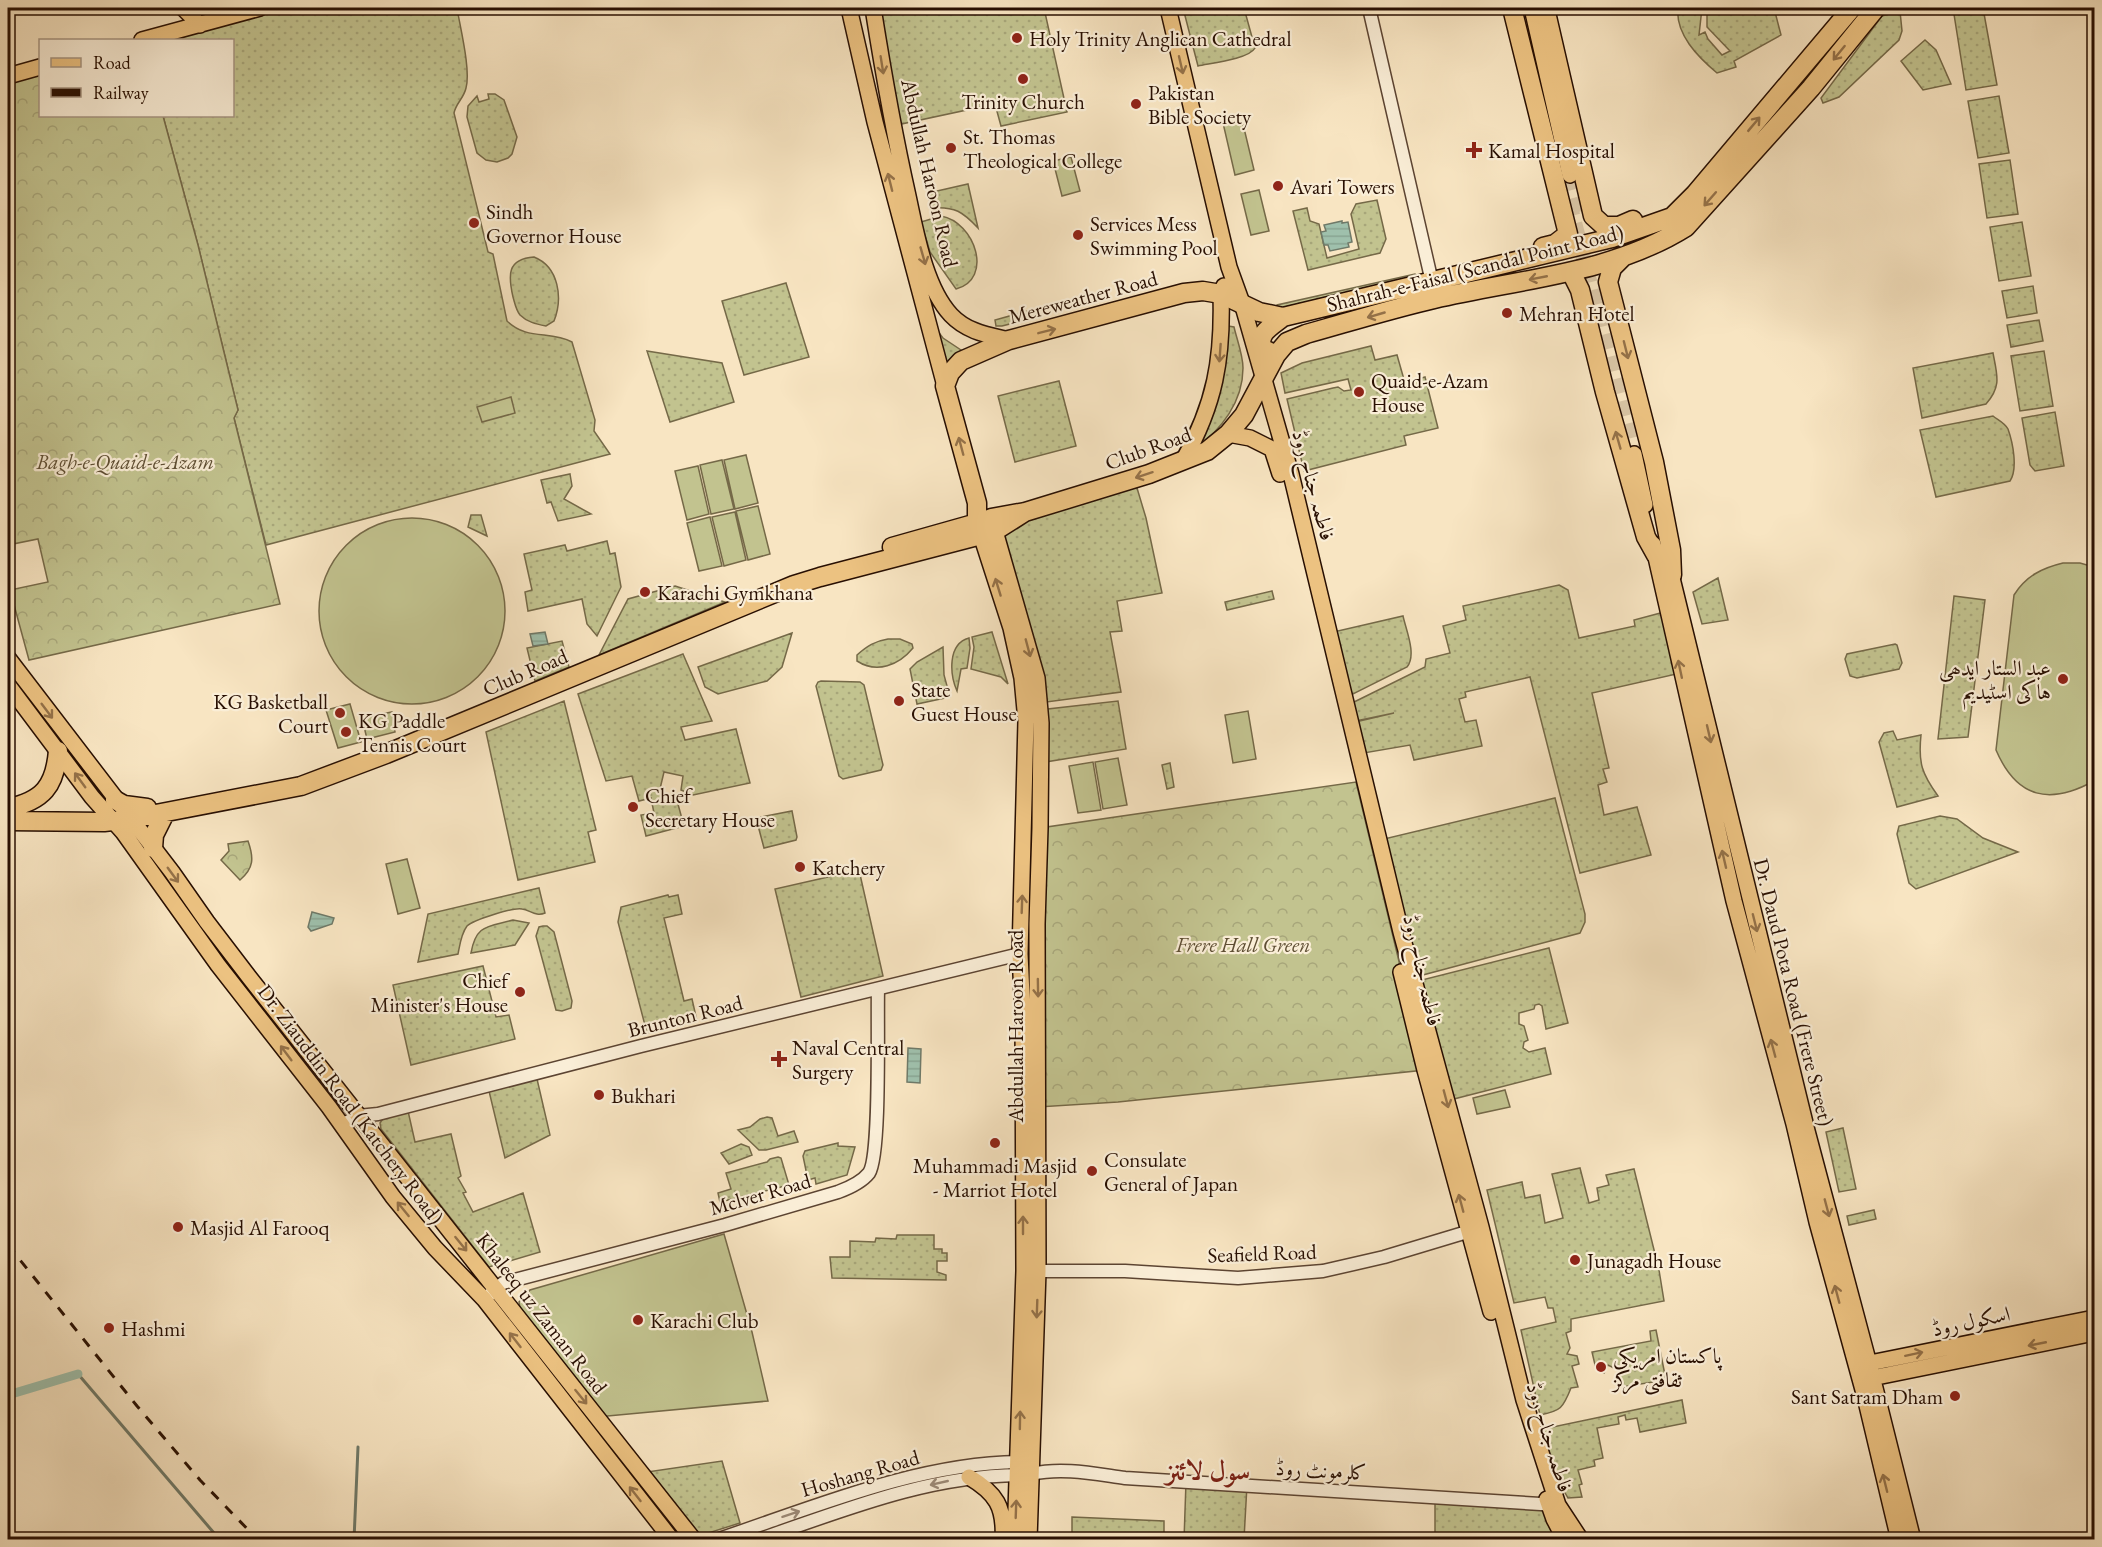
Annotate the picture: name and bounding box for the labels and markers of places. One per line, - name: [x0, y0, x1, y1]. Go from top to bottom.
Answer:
- place label: Holy Trinity Anglican Cathedral: [1029, 25, 1291, 52]
- marker: Holy Trinity Anglican Cathedral: [1010, 31, 1024, 45]
- marker: Trinity Church: [1016, 72, 1030, 86]
- place label: Pakistan Bible Society: [1148, 79, 1252, 130]
- place label: Trinity Church: [961, 88, 1085, 115]
- marker: Pakistan Bible Society: [1129, 97, 1143, 111]
- place label: St. Thomas Theological College: [963, 123, 1122, 174]
- place label: Kamal Hospital: [1488, 137, 1615, 164]
- marker: St. Thomas Theological College: [944, 141, 958, 155]
- marker: Kamal Hospital: [1465, 141, 1483, 159]
- place label: Avari Towers: [1289, 173, 1395, 200]
- marker: Avari Towers: [1271, 179, 1285, 193]
- place label: Sindh Governor House: [486, 198, 621, 249]
- place label: Services Mess Swimming Pool: [1090, 210, 1218, 261]
- marker: Sindh Governor House: [467, 216, 481, 230]
- marker: Services Mess Swimming Pool: [1071, 228, 1085, 242]
- place label: Mehran Hotel: [1519, 300, 1634, 327]
- marker: Mehran Hotel: [1500, 306, 1514, 320]
- place label: Quaid-e-Azam House: [1371, 367, 1489, 418]
- marker: Quaid-e-Azam House: [1352, 385, 1366, 399]
- place label: Karachi Gymkhana: [657, 579, 814, 606]
- marker: Karachi Gymkhana: [638, 585, 652, 599]
- place label: عبد الستار ایدھی ہاکی اسٹیدیم: [1939, 654, 2051, 710]
- marker: عبد الستار ایدھی ہاکی اسٹیدیم: [2056, 672, 2070, 686]
- place label: State Guest House: [911, 676, 1017, 727]
- place label: KG Basketball Court: [213, 688, 328, 739]
- marker: State Guest House: [892, 694, 906, 708]
- marker: KG Basketball Court: [333, 706, 347, 720]
- place label: KG Paddle Tennis Court: [358, 707, 467, 758]
- marker: KG Paddle Tennis Court: [339, 725, 353, 739]
- place label: Chief Secretary House: [645, 782, 775, 833]
- marker: Chief Secretary House: [626, 800, 640, 814]
- place label: Katchery: [812, 854, 886, 881]
- marker: Katchery: [793, 860, 807, 874]
- place label: Chief Minister's House: [370, 967, 510, 1018]
- marker: Chief Minister's House: [513, 985, 527, 999]
- place label: Naval Central Surgery: [792, 1034, 904, 1085]
- marker: Naval Central Surgery: [770, 1050, 788, 1068]
- place label: Bukhari: [611, 1082, 676, 1109]
- marker: Bukhari: [592, 1088, 606, 1102]
- marker: Muhammadi Masjid - Marriot Hotel: [988, 1136, 1002, 1150]
- place label: Consulate General of Japan: [1104, 1146, 1238, 1197]
- place label: Muhammadi Masjid - Marriot Hotel: [913, 1152, 1078, 1203]
- marker: Consulate General of Japan: [1085, 1164, 1099, 1178]
- place label: Masjid Al Farooq: [190, 1214, 329, 1241]
- marker: Masjid Al Farooq: [171, 1220, 185, 1234]
- place label: Junagadh House: [1585, 1247, 1721, 1274]
- marker: Junagadh House: [1568, 1253, 1582, 1267]
- place label: Karachi Club: [650, 1307, 759, 1334]
- marker: Karachi Club: [631, 1313, 645, 1327]
- place label: Hashmi: [121, 1315, 185, 1342]
- marker: Hashmi: [102, 1321, 116, 1335]
- place label: پاکستان امریکی ثقافتی مرکز: [1611, 1342, 1722, 1395]
- marker: پاکستان امریکی ثقافتی مرکز: [1594, 1360, 1608, 1374]
- place label: Sant Satram Dham: [1791, 1383, 1943, 1410]
- marker: Sant Satram Dham: [1948, 1389, 1962, 1403]

